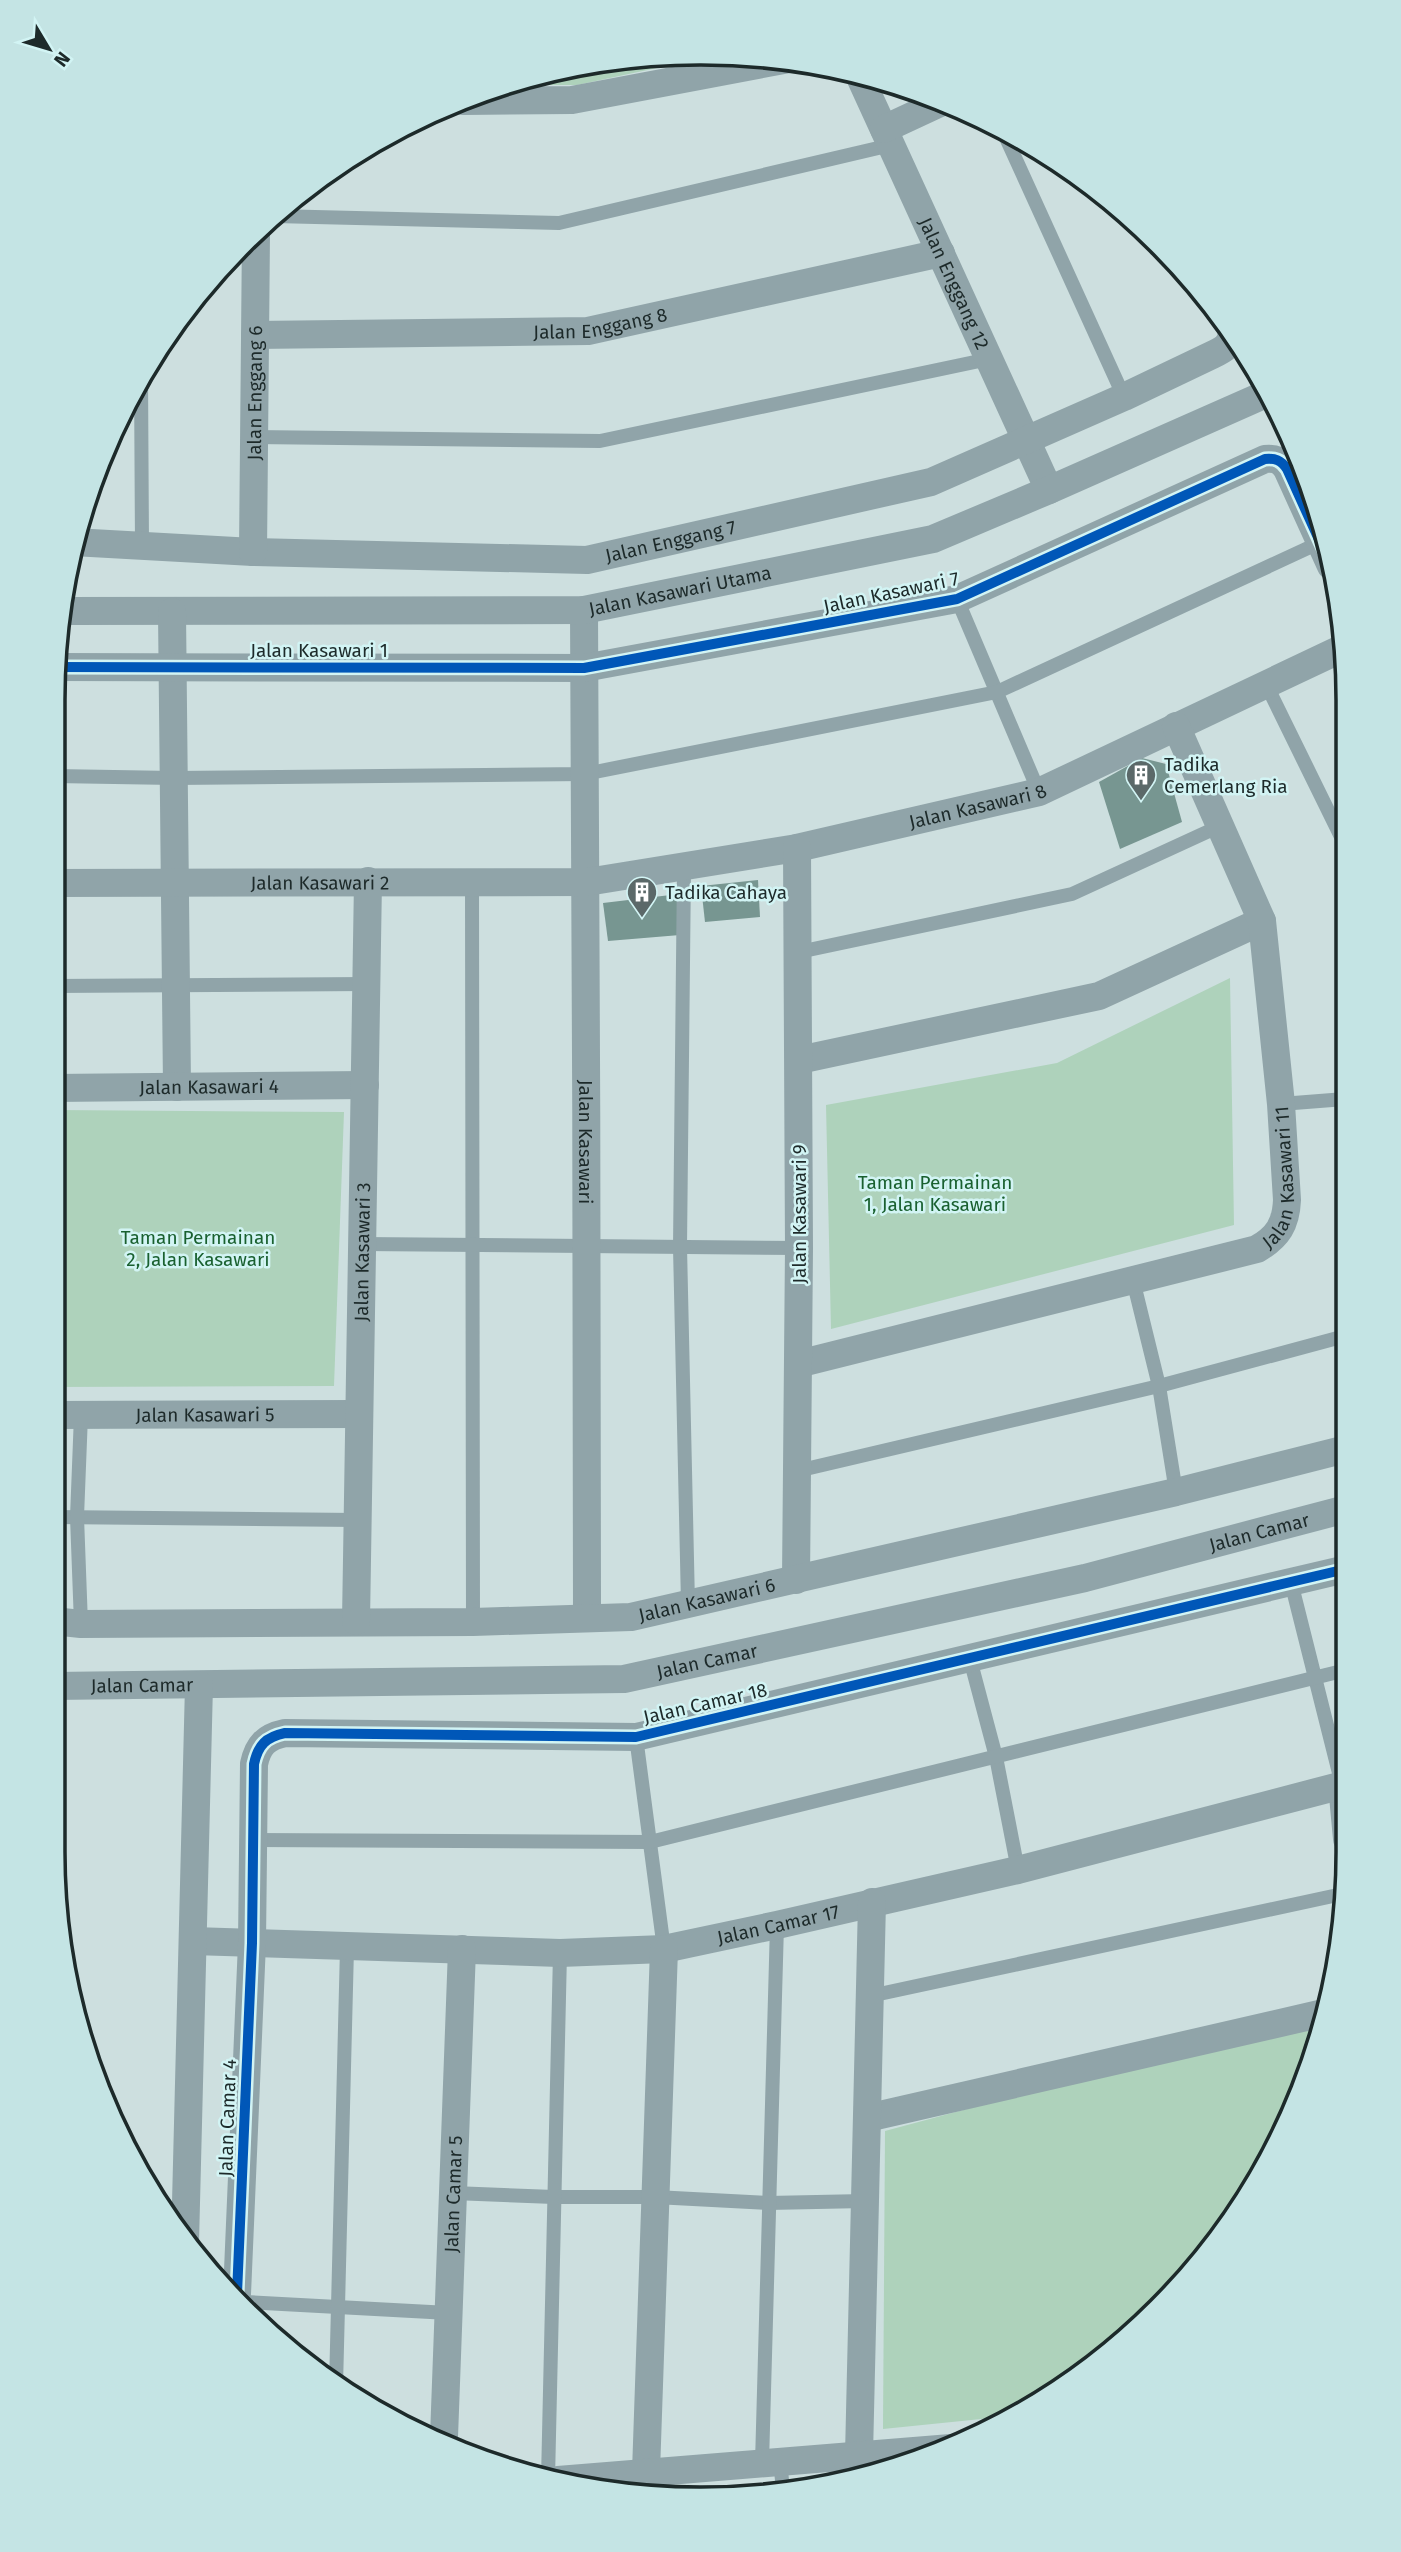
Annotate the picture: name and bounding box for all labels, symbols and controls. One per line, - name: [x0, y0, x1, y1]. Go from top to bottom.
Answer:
- north arrow: [14, 14, 84, 84]
- text: N: [49, 47, 75, 71]
- street label: Jalan Enggang 12: [914, 214, 994, 353]
- street label: Jalan Enggang 8: [533, 303, 669, 344]
- street label: Jalan Enggang 6: [243, 325, 267, 461]
- street label: Jalan Enggang 7: [603, 516, 738, 568]
- street label: Jalan Kasawari Utama: [587, 561, 774, 621]
- street label: Jalan Kasawari 7: [821, 567, 961, 618]
- street label: Jalan Kasawari 1: [250, 639, 388, 662]
- place label: Tadika Cemerlang Ria: [1164, 753, 1288, 798]
- building icon: Tadika Cemerlang Ria: [1124, 758, 1158, 802]
- street label: Jalan Kasawari 8: [907, 779, 1050, 834]
- street label: Jalan Kasawari 2: [250, 871, 390, 895]
- building icon: Tadika Cahaya: [625, 875, 659, 919]
- place label: Tadika Cahaya: [665, 881, 787, 904]
- street label: Jalan Kasawari 4: [139, 1075, 279, 1099]
- street label: Jalan Kasawari: [574, 1080, 597, 1204]
- street label: Jalan Kasawari 11: [1258, 1105, 1299, 1254]
- street label: Jalan Kasawari 9: [788, 1144, 811, 1284]
- park label: Taman Permainan 1, Jalan Kasawari: [858, 1171, 1012, 1216]
- street label: Jalan Kasawari 3: [350, 1182, 375, 1322]
- park label: Taman Permainan 2, Jalan Kasawari: [121, 1226, 275, 1271]
- street label: Jalan Kasawari 5: [135, 1403, 275, 1427]
- street label: Jalan Camar: [1207, 1508, 1312, 1557]
- street label: Jalan Kasawari 6: [636, 1573, 778, 1627]
- street label: Jalan Camar: [654, 1639, 760, 1684]
- street label: Jalan Camar: [90, 1673, 194, 1698]
- street label: Jalan Camar 18: [641, 1678, 769, 1729]
- street label: Jalan Camar 17: [715, 1900, 842, 1949]
- street label: Jalan Camar 4: [214, 2059, 241, 2177]
- street label: Jalan Camar 5: [440, 2135, 467, 2253]

